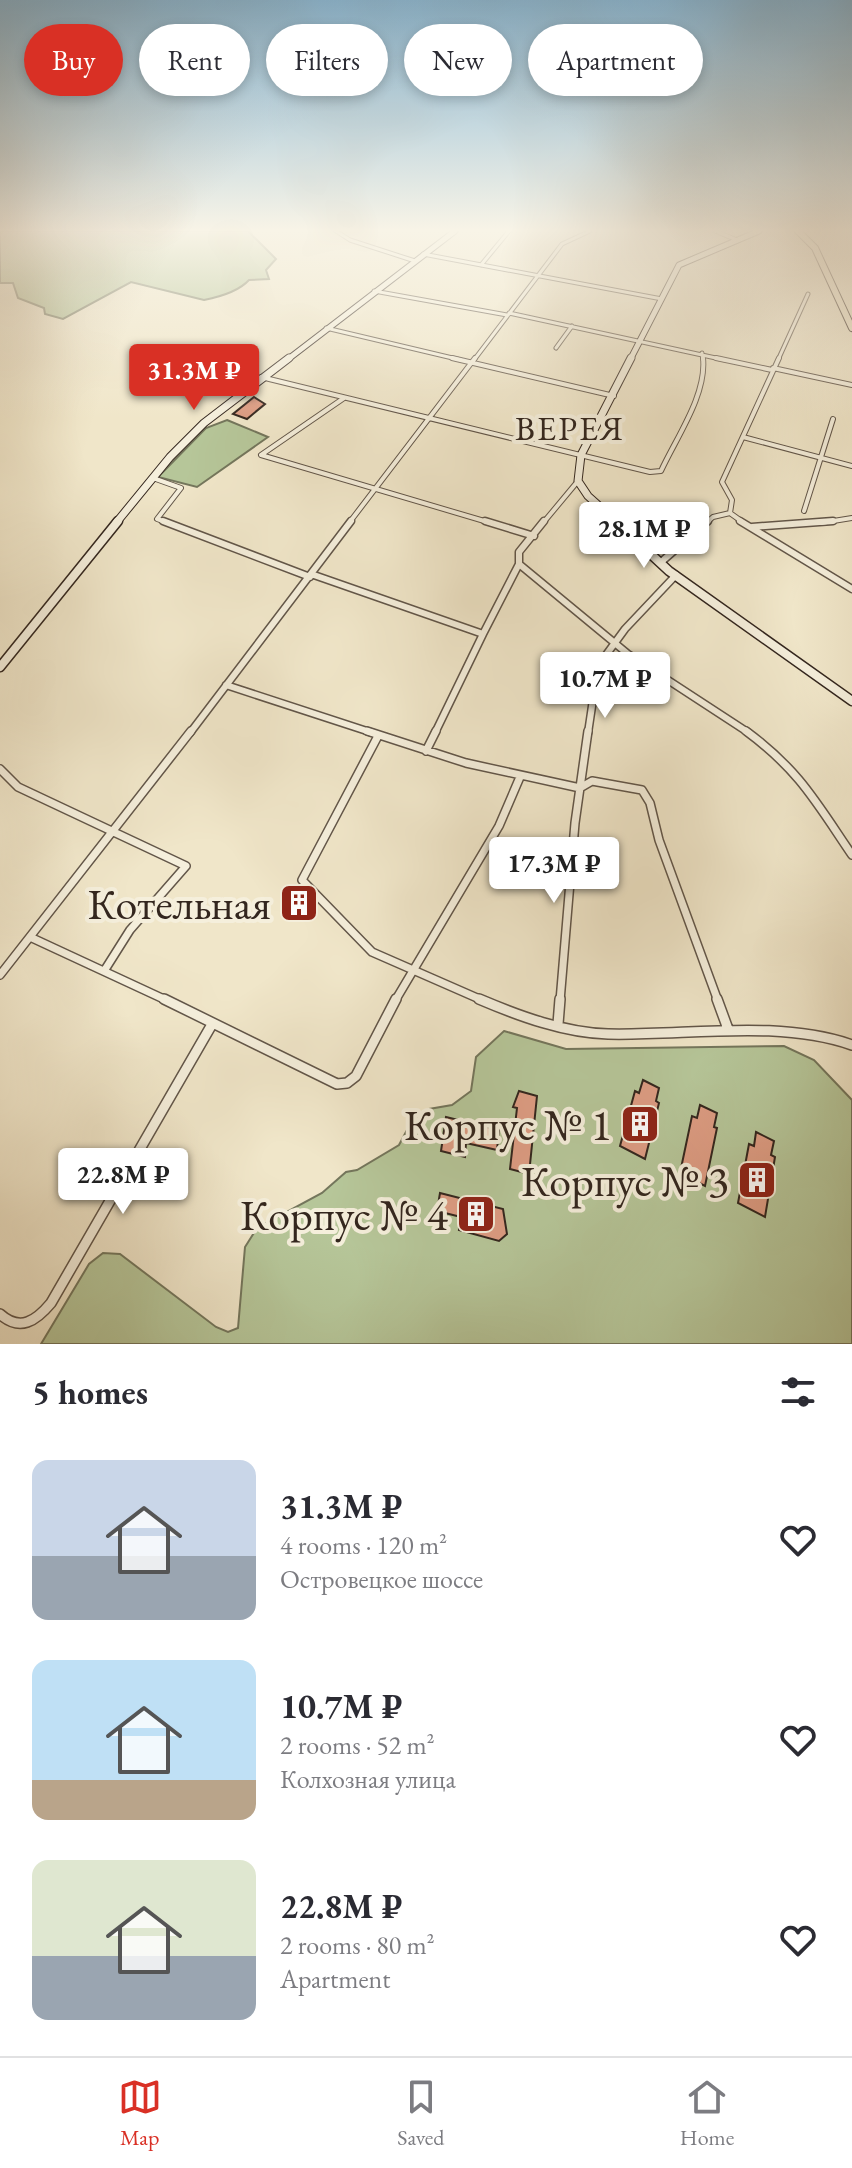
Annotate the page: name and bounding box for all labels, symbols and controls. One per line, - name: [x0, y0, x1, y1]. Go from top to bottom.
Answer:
- chip: Buy: [24, 24, 123, 96]
- chip: Rent: [139, 24, 250, 96]
- chip: Filters: [266, 24, 388, 96]
- chip: New: [404, 24, 512, 96]
- chip: Apartment: [528, 24, 703, 96]
- pin: 31.3M ₽: [120, 344, 268, 412]
- text: 31.3M ₽: [147, 353, 241, 387]
- district label: ВЕРЕЯ: [515, 406, 625, 450]
- pin: 28.1M ₽: [570, 502, 718, 570]
- text: 28.1M ₽: [597, 511, 691, 545]
- pin: 10.7M ₽: [531, 652, 679, 720]
- text: 10.7M ₽: [558, 661, 652, 695]
- pin: 17.3M ₽: [480, 837, 628, 905]
- text: 17.3M ₽: [507, 846, 601, 880]
- place label: Котельная: [87, 875, 271, 932]
- building icon: Котельная: [278, 882, 320, 924]
- place label: Корпус № 1: [404, 1096, 612, 1153]
- building icon: Корпус № 1: [619, 1103, 661, 1145]
- pin: 22.8M ₽: [49, 1148, 197, 1216]
- place label: Корпус № 3: [521, 1152, 729, 1209]
- text: 22.8M ₽: [76, 1157, 170, 1191]
- building icon: Корпус № 3: [736, 1159, 778, 1201]
- place label: Корпус № 4: [240, 1186, 449, 1243]
- building icon: Корпус № 4: [455, 1193, 497, 1235]
- text: 5 homes: [32, 1370, 148, 1414]
- icon: filters: [776, 1370, 820, 1414]
- text: 31.3M ₽: [280, 1484, 403, 1528]
- icon: home: [96, 1492, 192, 1588]
- icon: heart: [776, 1518, 820, 1562]
- text: 4 rooms · 120 m²: [280, 1528, 447, 1562]
- text: Островецкое шоссе: [280, 1562, 483, 1596]
- text: 10.7M ₽: [280, 1684, 403, 1728]
- icon: home: [96, 1692, 192, 1788]
- icon: heart: [776, 1718, 820, 1762]
- text: 2 rooms · 52 m²: [280, 1728, 435, 1762]
- text: Колхозная улица: [280, 1762, 456, 1796]
- text: 22.8M ₽: [280, 1884, 403, 1928]
- icon: home: [96, 1892, 192, 1988]
- icon: heart: [776, 1918, 820, 1962]
- text: 2 rooms · 80 m²: [280, 1928, 435, 1962]
- text: Apartment: [280, 1962, 390, 1996]
- tab: Map: [118, 2075, 162, 2152]
- tab: Saved: [397, 2075, 444, 2152]
- tab: Home: [680, 2075, 734, 2152]

